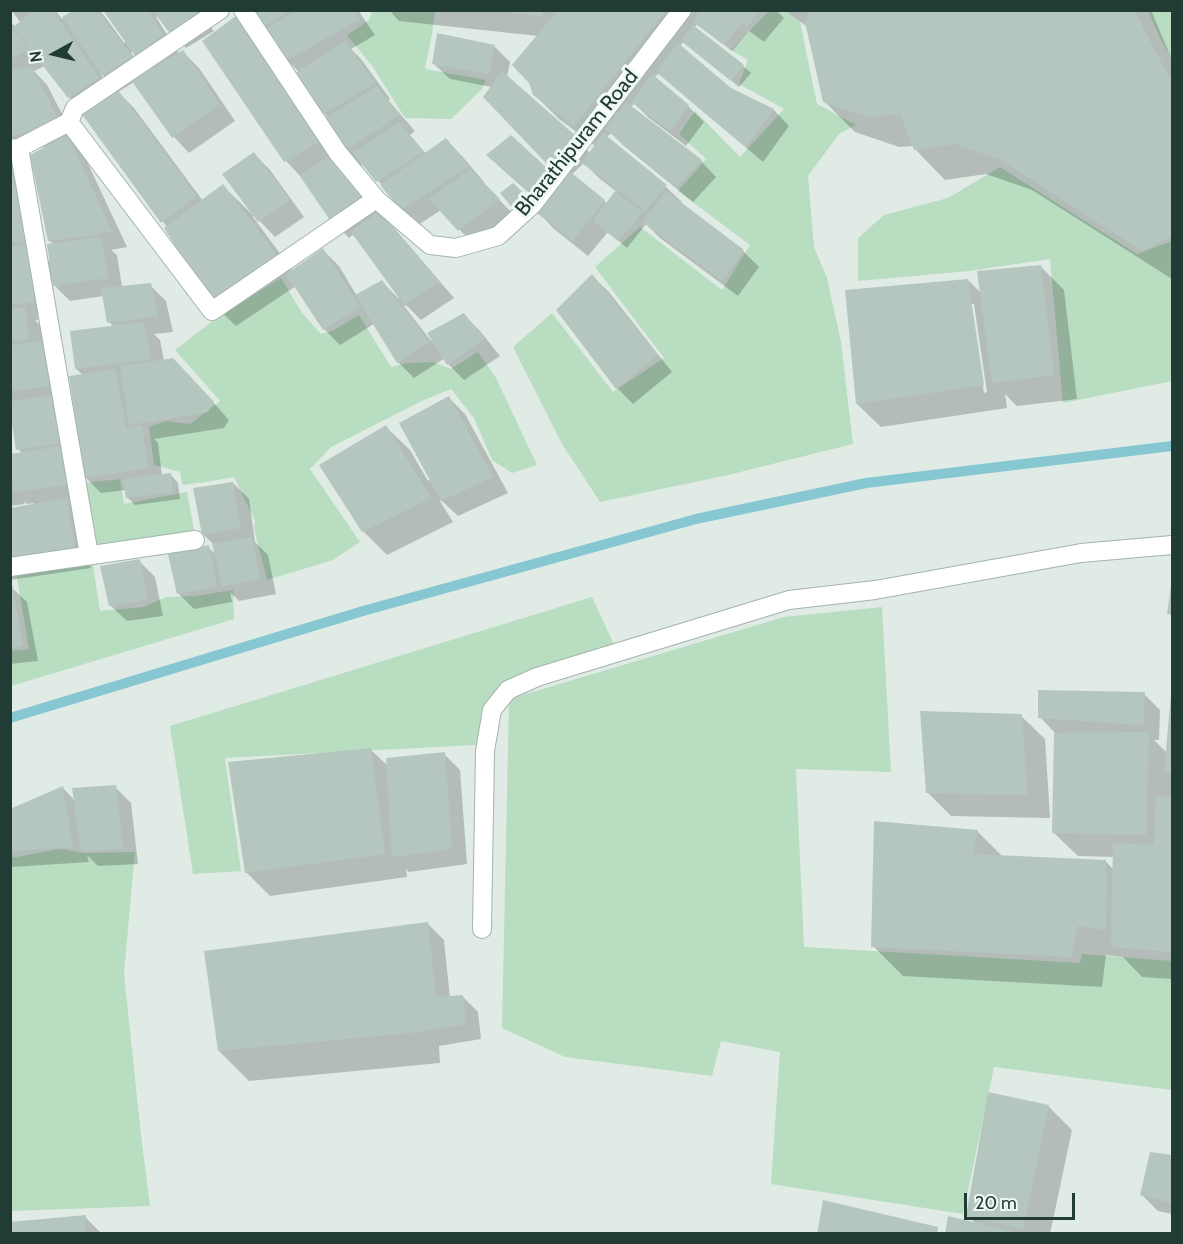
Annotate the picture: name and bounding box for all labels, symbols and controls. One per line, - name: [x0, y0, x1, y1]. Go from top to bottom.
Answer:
- north arrow: [24, 24, 84, 84]
- text: N: [25, 50, 46, 63]
- street label: Bharathipuram Road: [510, 65, 644, 221]
- scale bar: [967, 1181, 1078, 1219]
- text: 20 m: [975, 1192, 1017, 1214]

